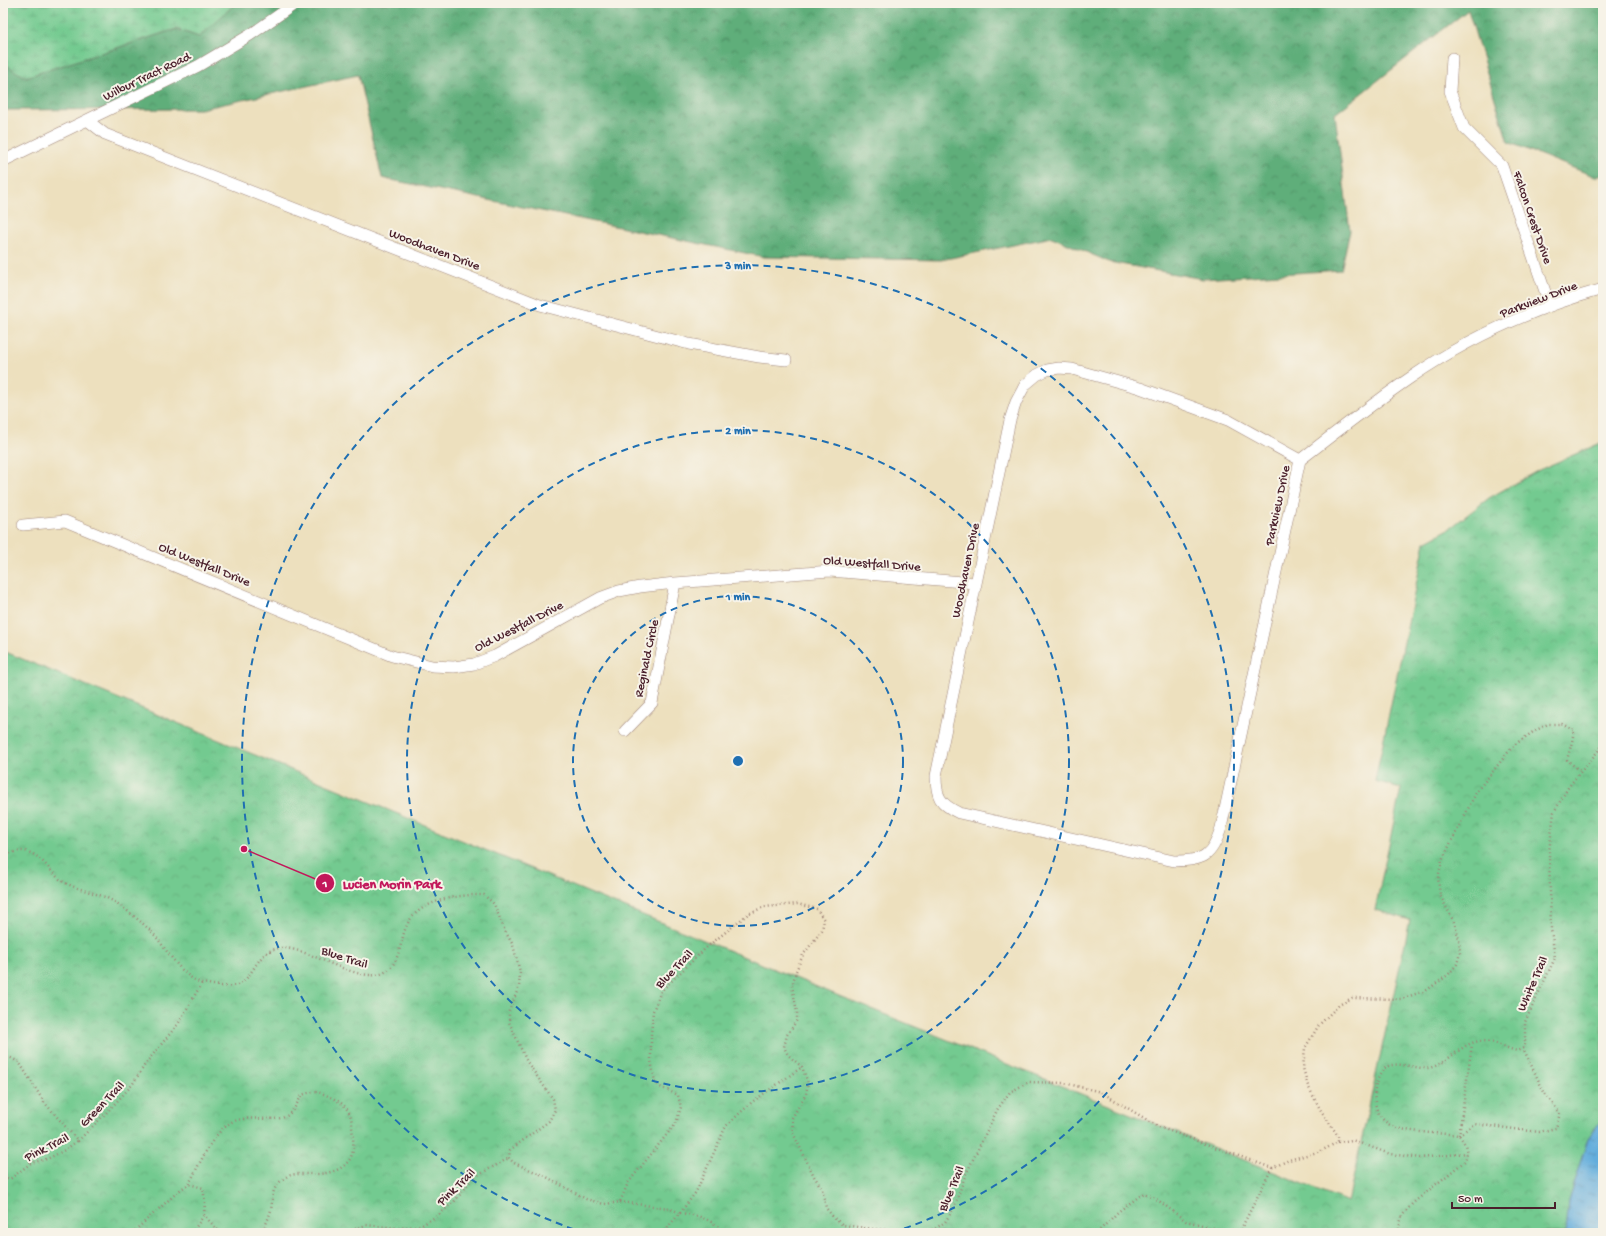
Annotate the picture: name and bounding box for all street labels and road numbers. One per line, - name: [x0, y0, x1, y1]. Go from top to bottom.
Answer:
- street label: Wilbur Tract Road: [101, 49, 194, 105]
- street label: Falcon Crest Drive: [1508, 169, 1555, 266]
- street label: Woodhaven Drive: [386, 226, 482, 275]
- street label: Parkview Drive: [1497, 279, 1580, 322]
- street label: Parkview Drive: [1262, 464, 1294, 548]
- street label: Woodhaven Drive: [949, 522, 984, 619]
- street label: Old Westfall Drive: [156, 540, 252, 591]
- street label: Old Westfall Drive: [823, 554, 921, 575]
- street label: Old Westfall Drive: [472, 598, 566, 656]
- street label: Reginald Circle: [632, 618, 663, 699]
- street label: Blue Trail: [318, 944, 369, 973]
- street label: Blue Trail: [652, 947, 697, 993]
- street label: White Trail: [1515, 954, 1552, 1014]
- street label: Green Trail: [77, 1079, 128, 1131]
- street label: Pink Trail: [22, 1131, 72, 1166]
- street label: Blue Trail: [936, 1164, 969, 1215]
- street label: Pink Trail: [434, 1166, 479, 1210]

